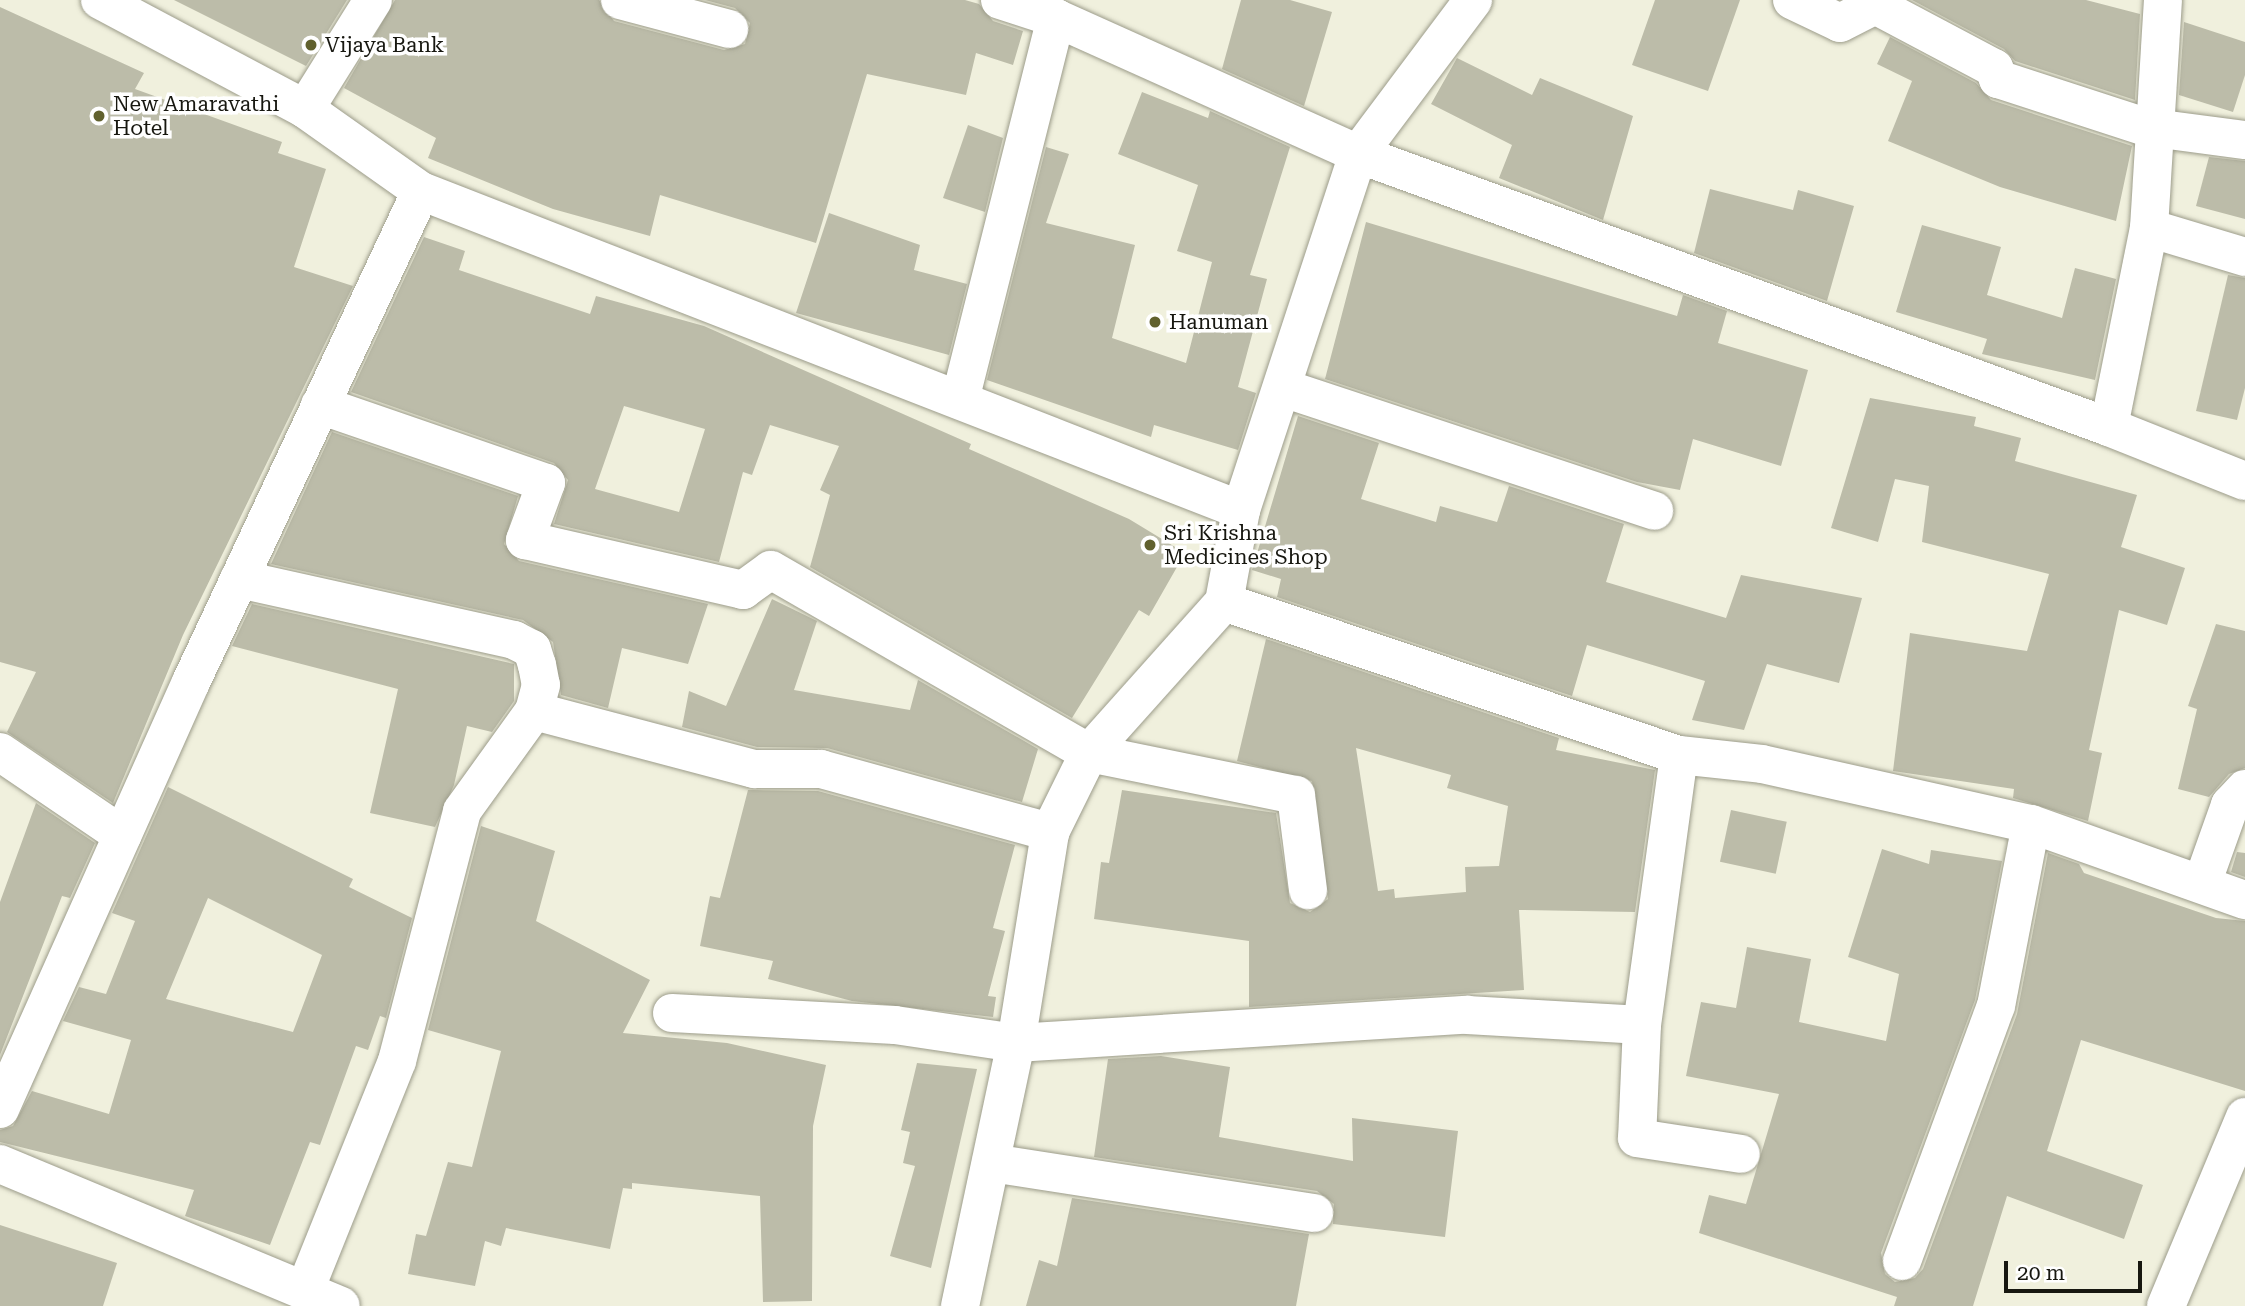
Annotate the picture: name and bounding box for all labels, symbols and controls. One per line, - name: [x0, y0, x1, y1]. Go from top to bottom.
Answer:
- place label: Vijaya Bank: [325, 32, 444, 58]
- marker: Vijaya Bank: [303, 37, 319, 53]
- place label: New Amaravathi Hotel: [113, 91, 279, 141]
- marker: New Amaravathi Hotel: [91, 108, 107, 124]
- place label: Hanuman: [1169, 309, 1268, 335]
- marker: Hanuman: [1147, 314, 1163, 330]
- place label: Sri Krishna Medicines Shop: [1164, 520, 1328, 570]
- marker: Sri Krishna Medicines Shop: [1142, 537, 1158, 553]
- scale bar: [2007, 1246, 2145, 1290]
- text: 20 m: [2017, 1261, 2065, 1285]

